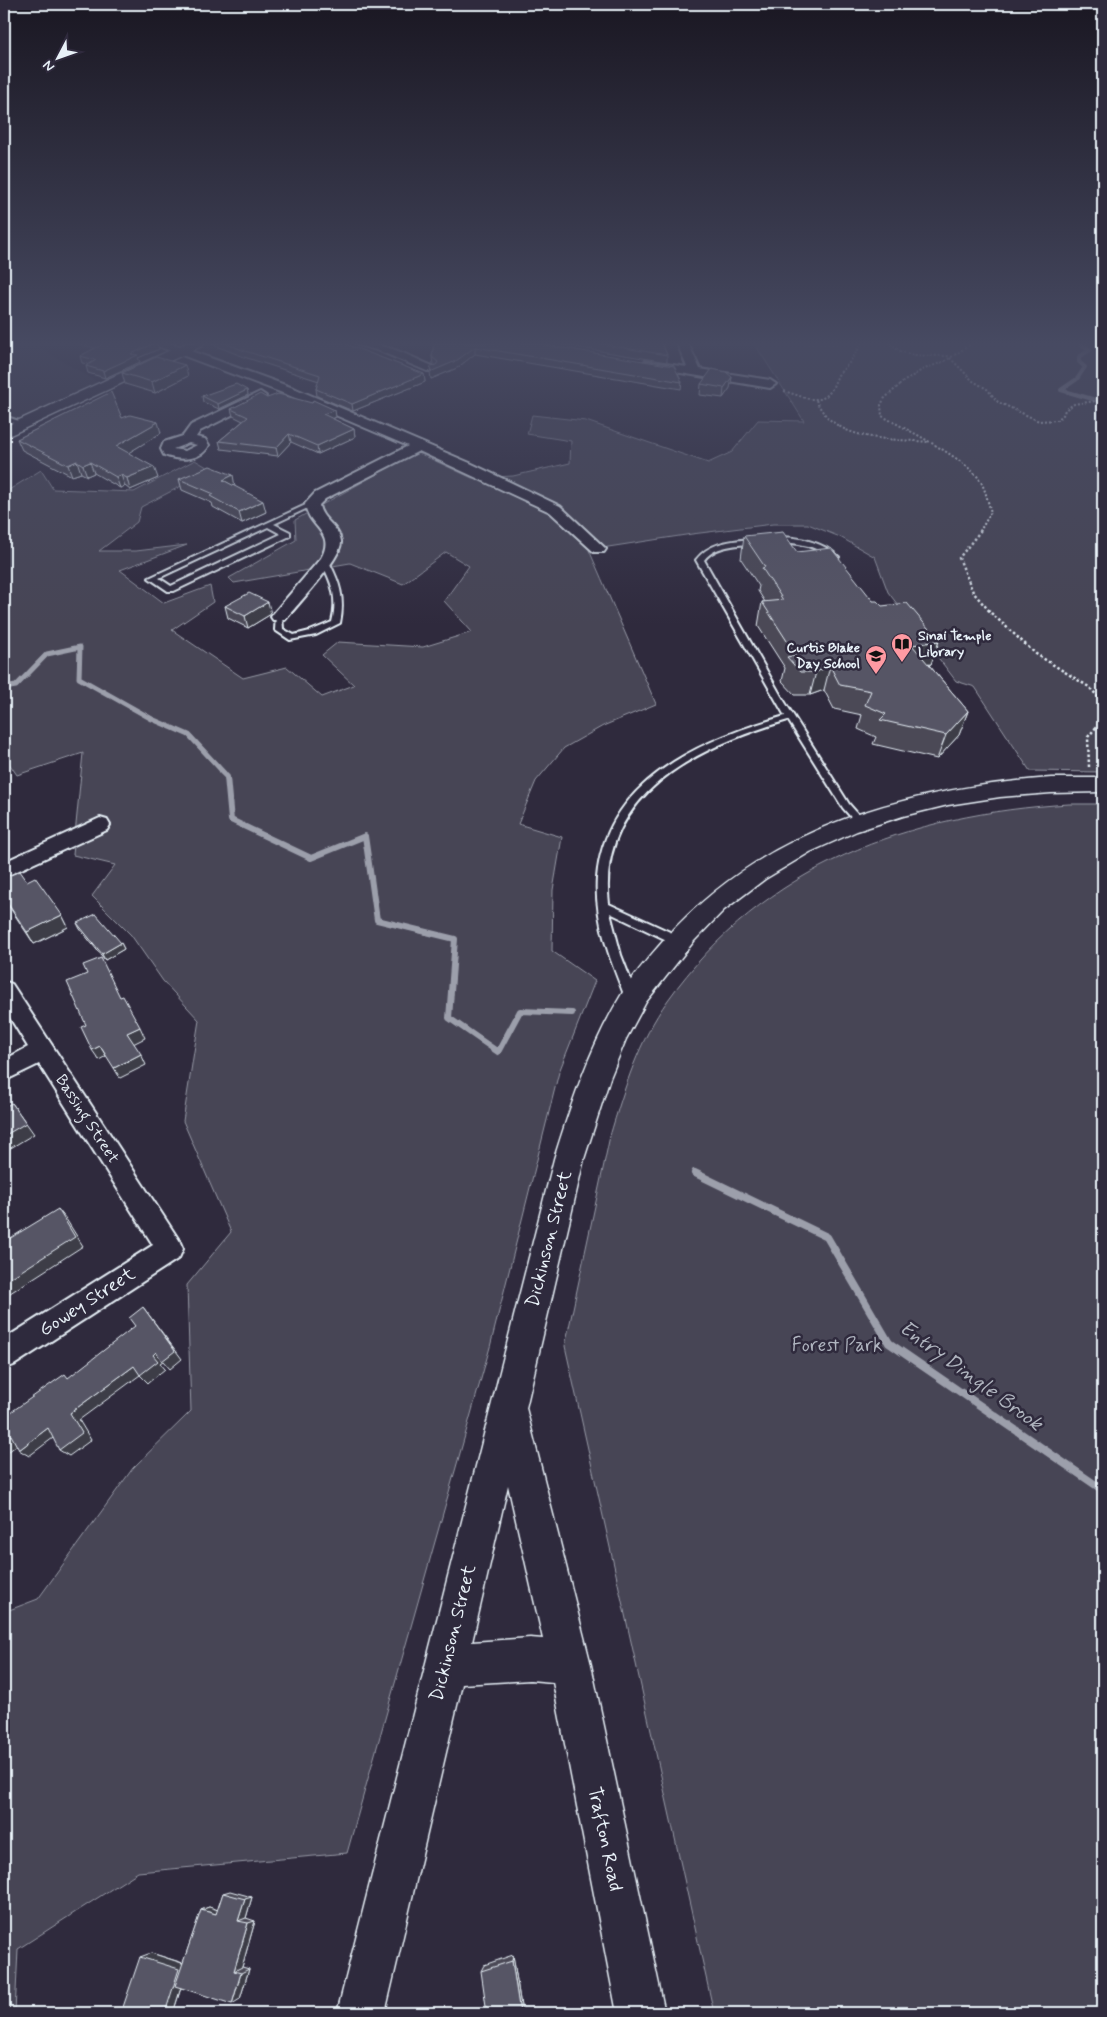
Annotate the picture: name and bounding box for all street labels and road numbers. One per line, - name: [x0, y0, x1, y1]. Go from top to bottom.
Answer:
- street label: Bassing Street: [50, 1070, 124, 1168]
- street label: Dickinson Street: [520, 1168, 578, 1310]
- street label: Gowey Street: [34, 1262, 140, 1342]
- street label: Dickinson Street: [424, 1562, 482, 1704]
- street label: Trafton Road: [582, 1784, 628, 1894]

